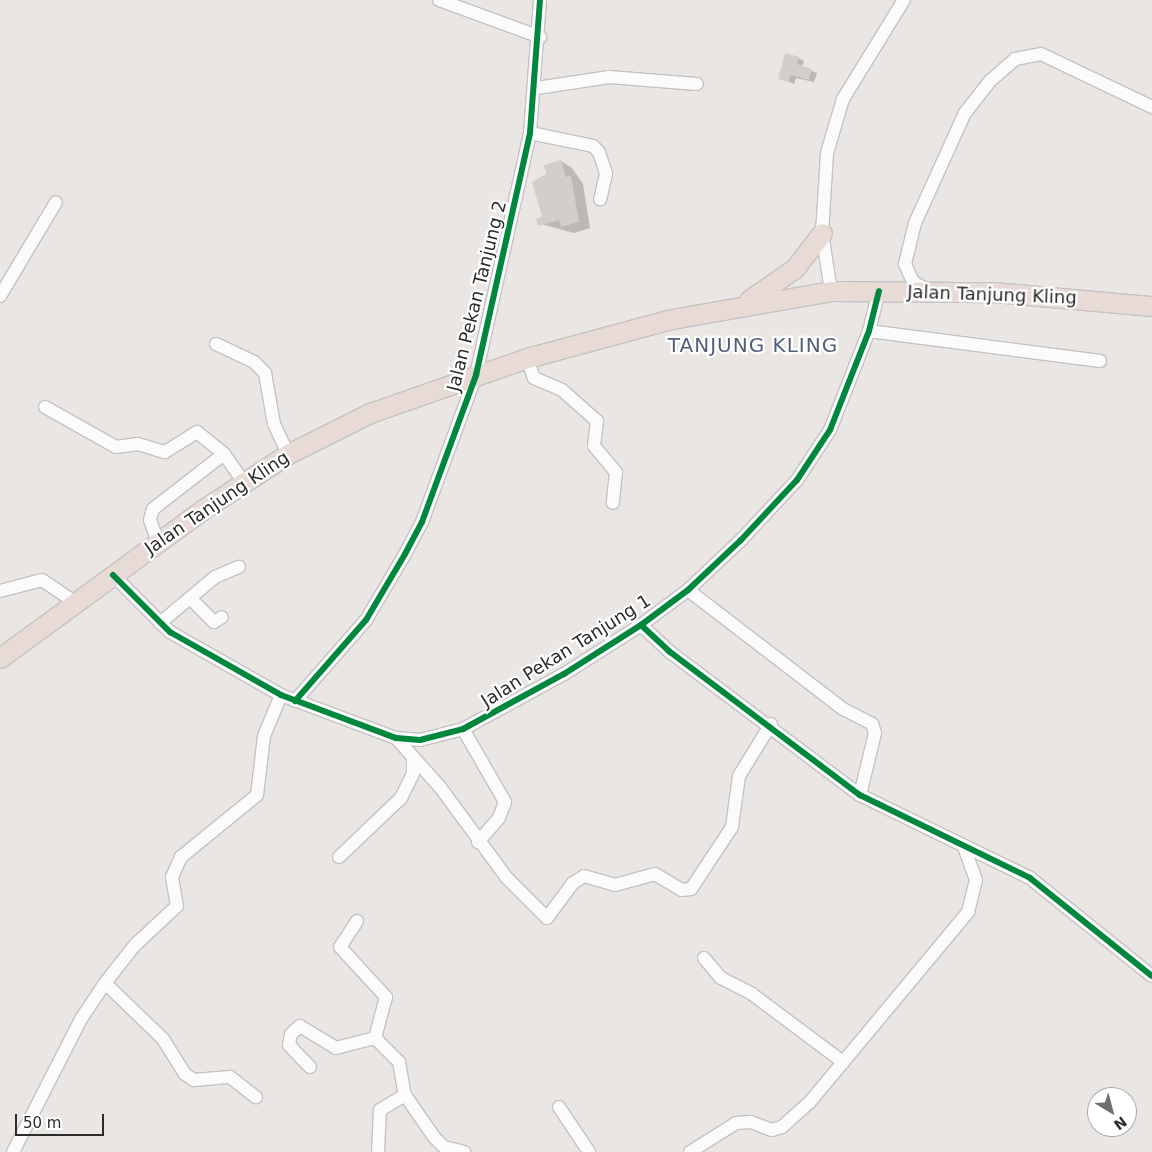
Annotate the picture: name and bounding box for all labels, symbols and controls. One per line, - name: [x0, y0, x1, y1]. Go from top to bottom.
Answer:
- street label: Jalan Pekan Tanjung 2: [443, 198, 511, 394]
- street label: Jalan Tanjung Kling: [907, 281, 1077, 309]
- district label: TANJUNG KLING: [666, 333, 840, 357]
- street label: Jalan Tanjung Kling: [141, 447, 293, 559]
- street label: Jalan Pekan Tanjung 1: [477, 590, 655, 712]
- north arrow: [1087, 1087, 1137, 1137]
- scale bar: [18, 1104, 106, 1136]
- text: N: [1111, 1113, 1130, 1133]
- text: 50 m: [23, 1114, 61, 1132]

